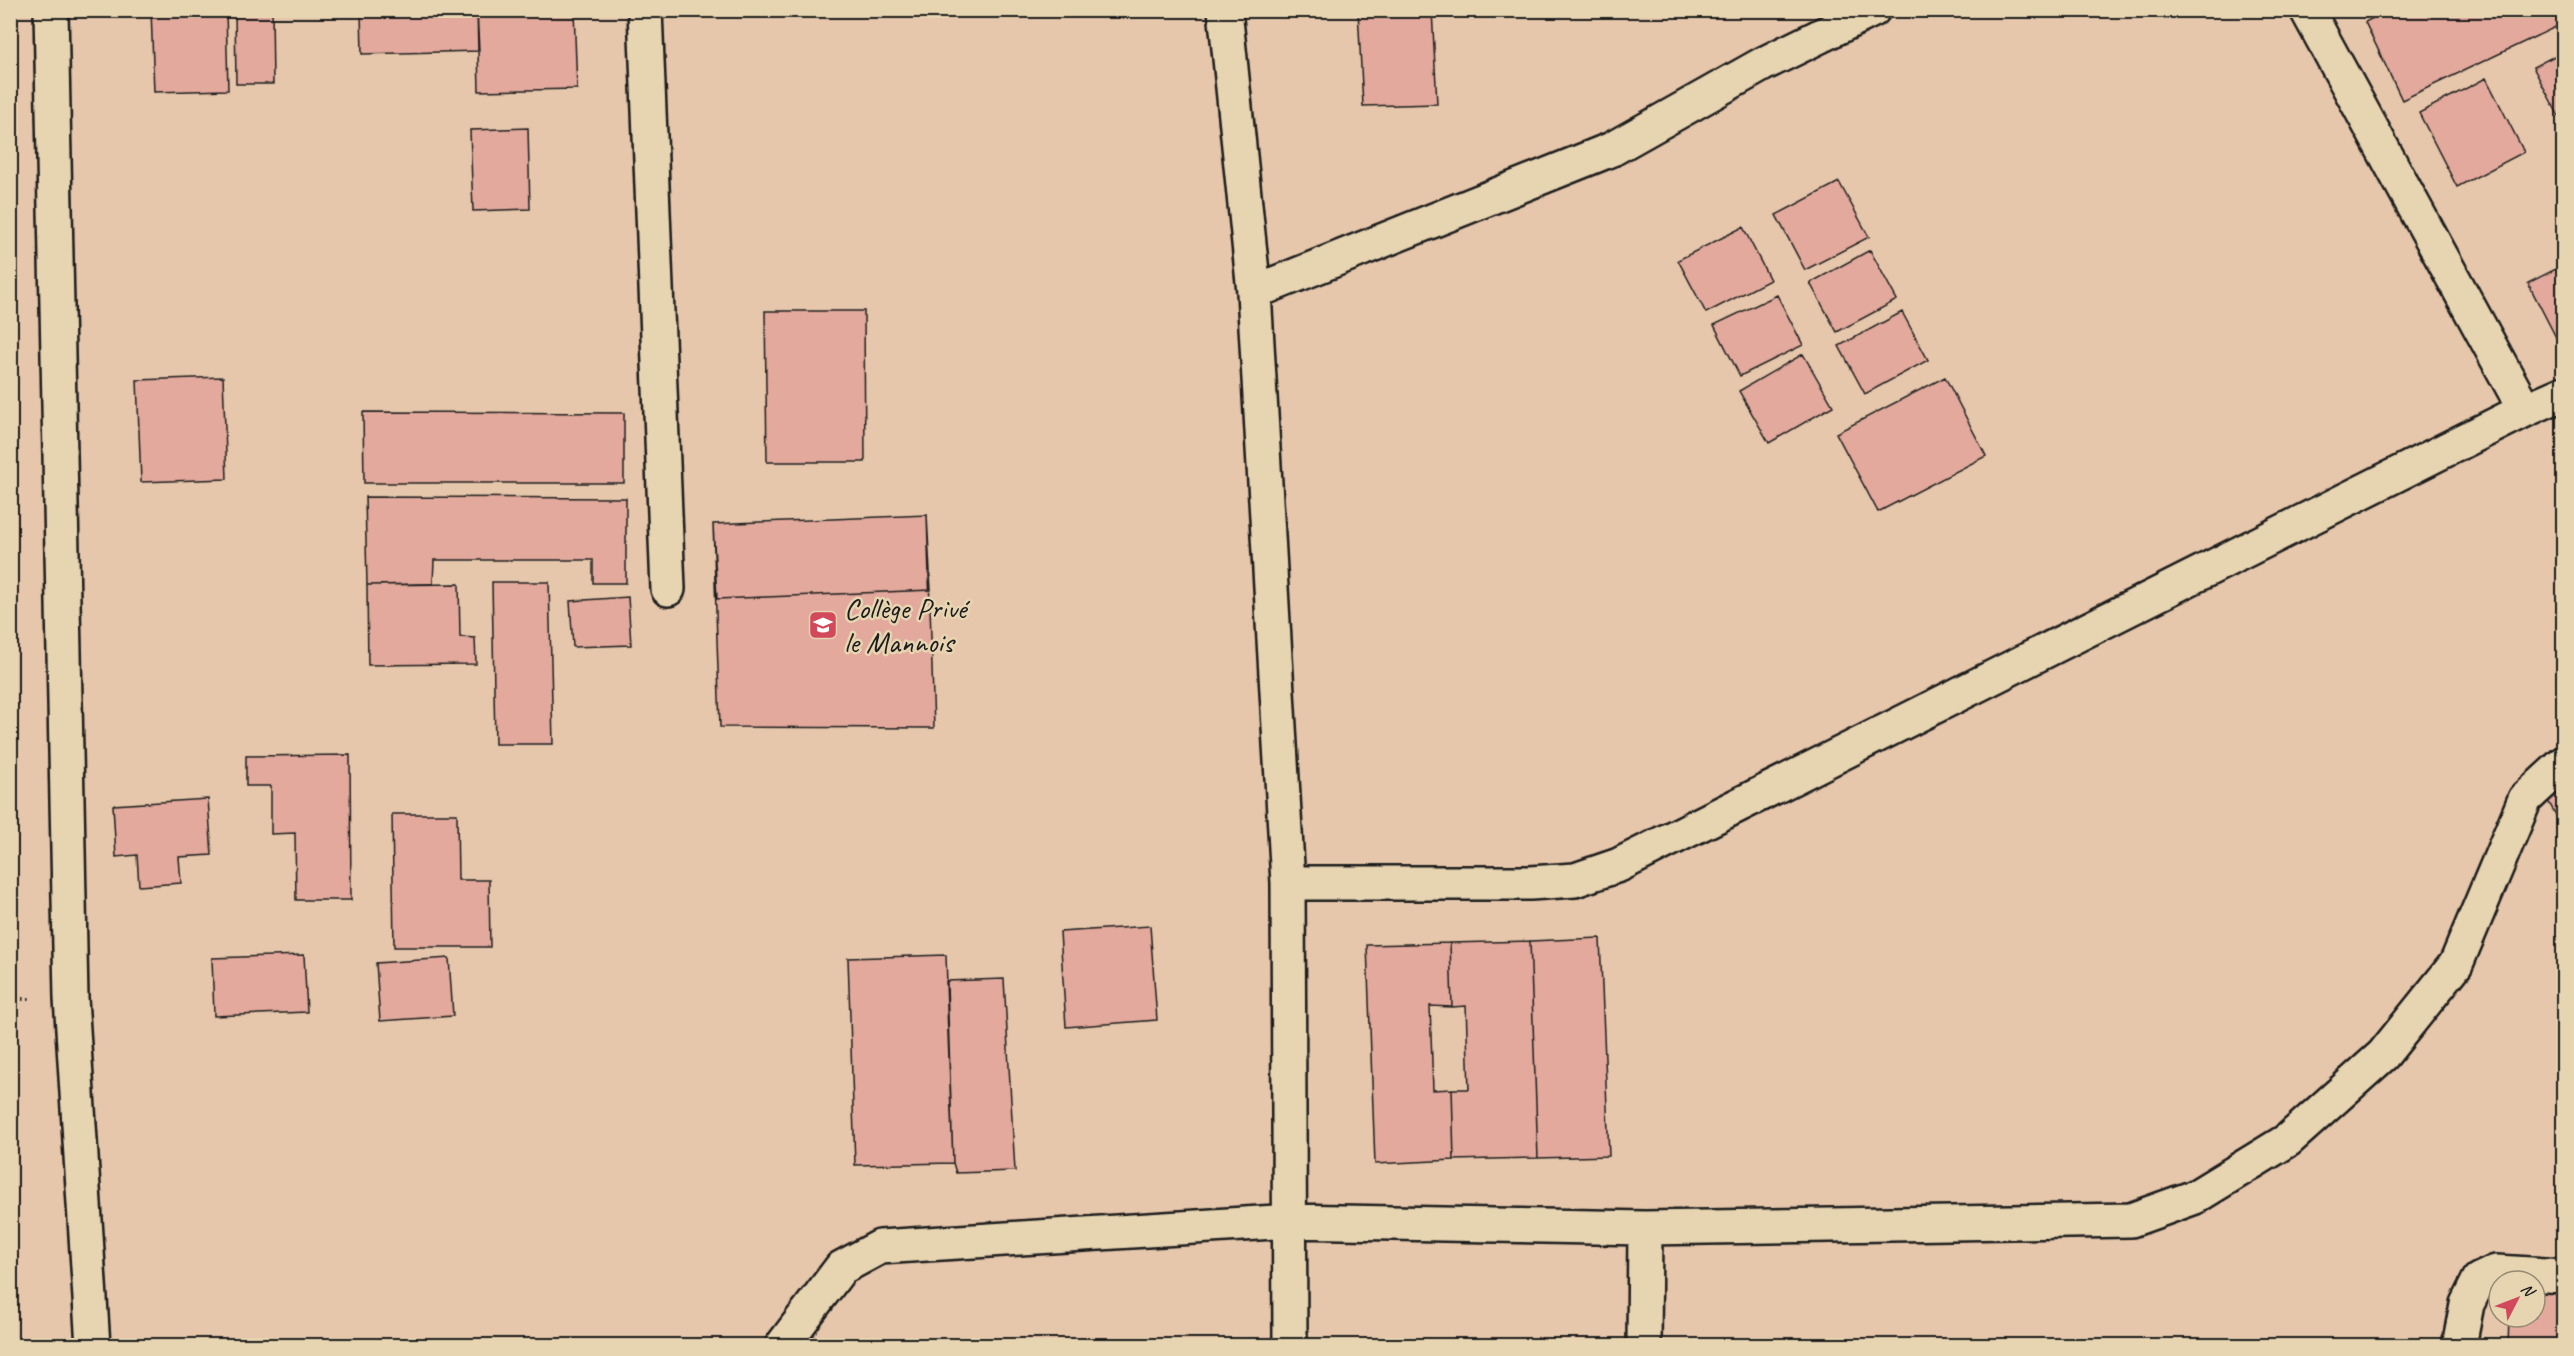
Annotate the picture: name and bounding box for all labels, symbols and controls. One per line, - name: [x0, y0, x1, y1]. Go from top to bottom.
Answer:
- place label: Collège Privé le Mannois: [844, 589, 971, 661]
- school or university icon: Collège Privé le Mannois: [807, 609, 839, 641]
- north arrow: [2487, 1269, 2547, 1329]
- text: N: [2517, 1279, 2540, 1302]

